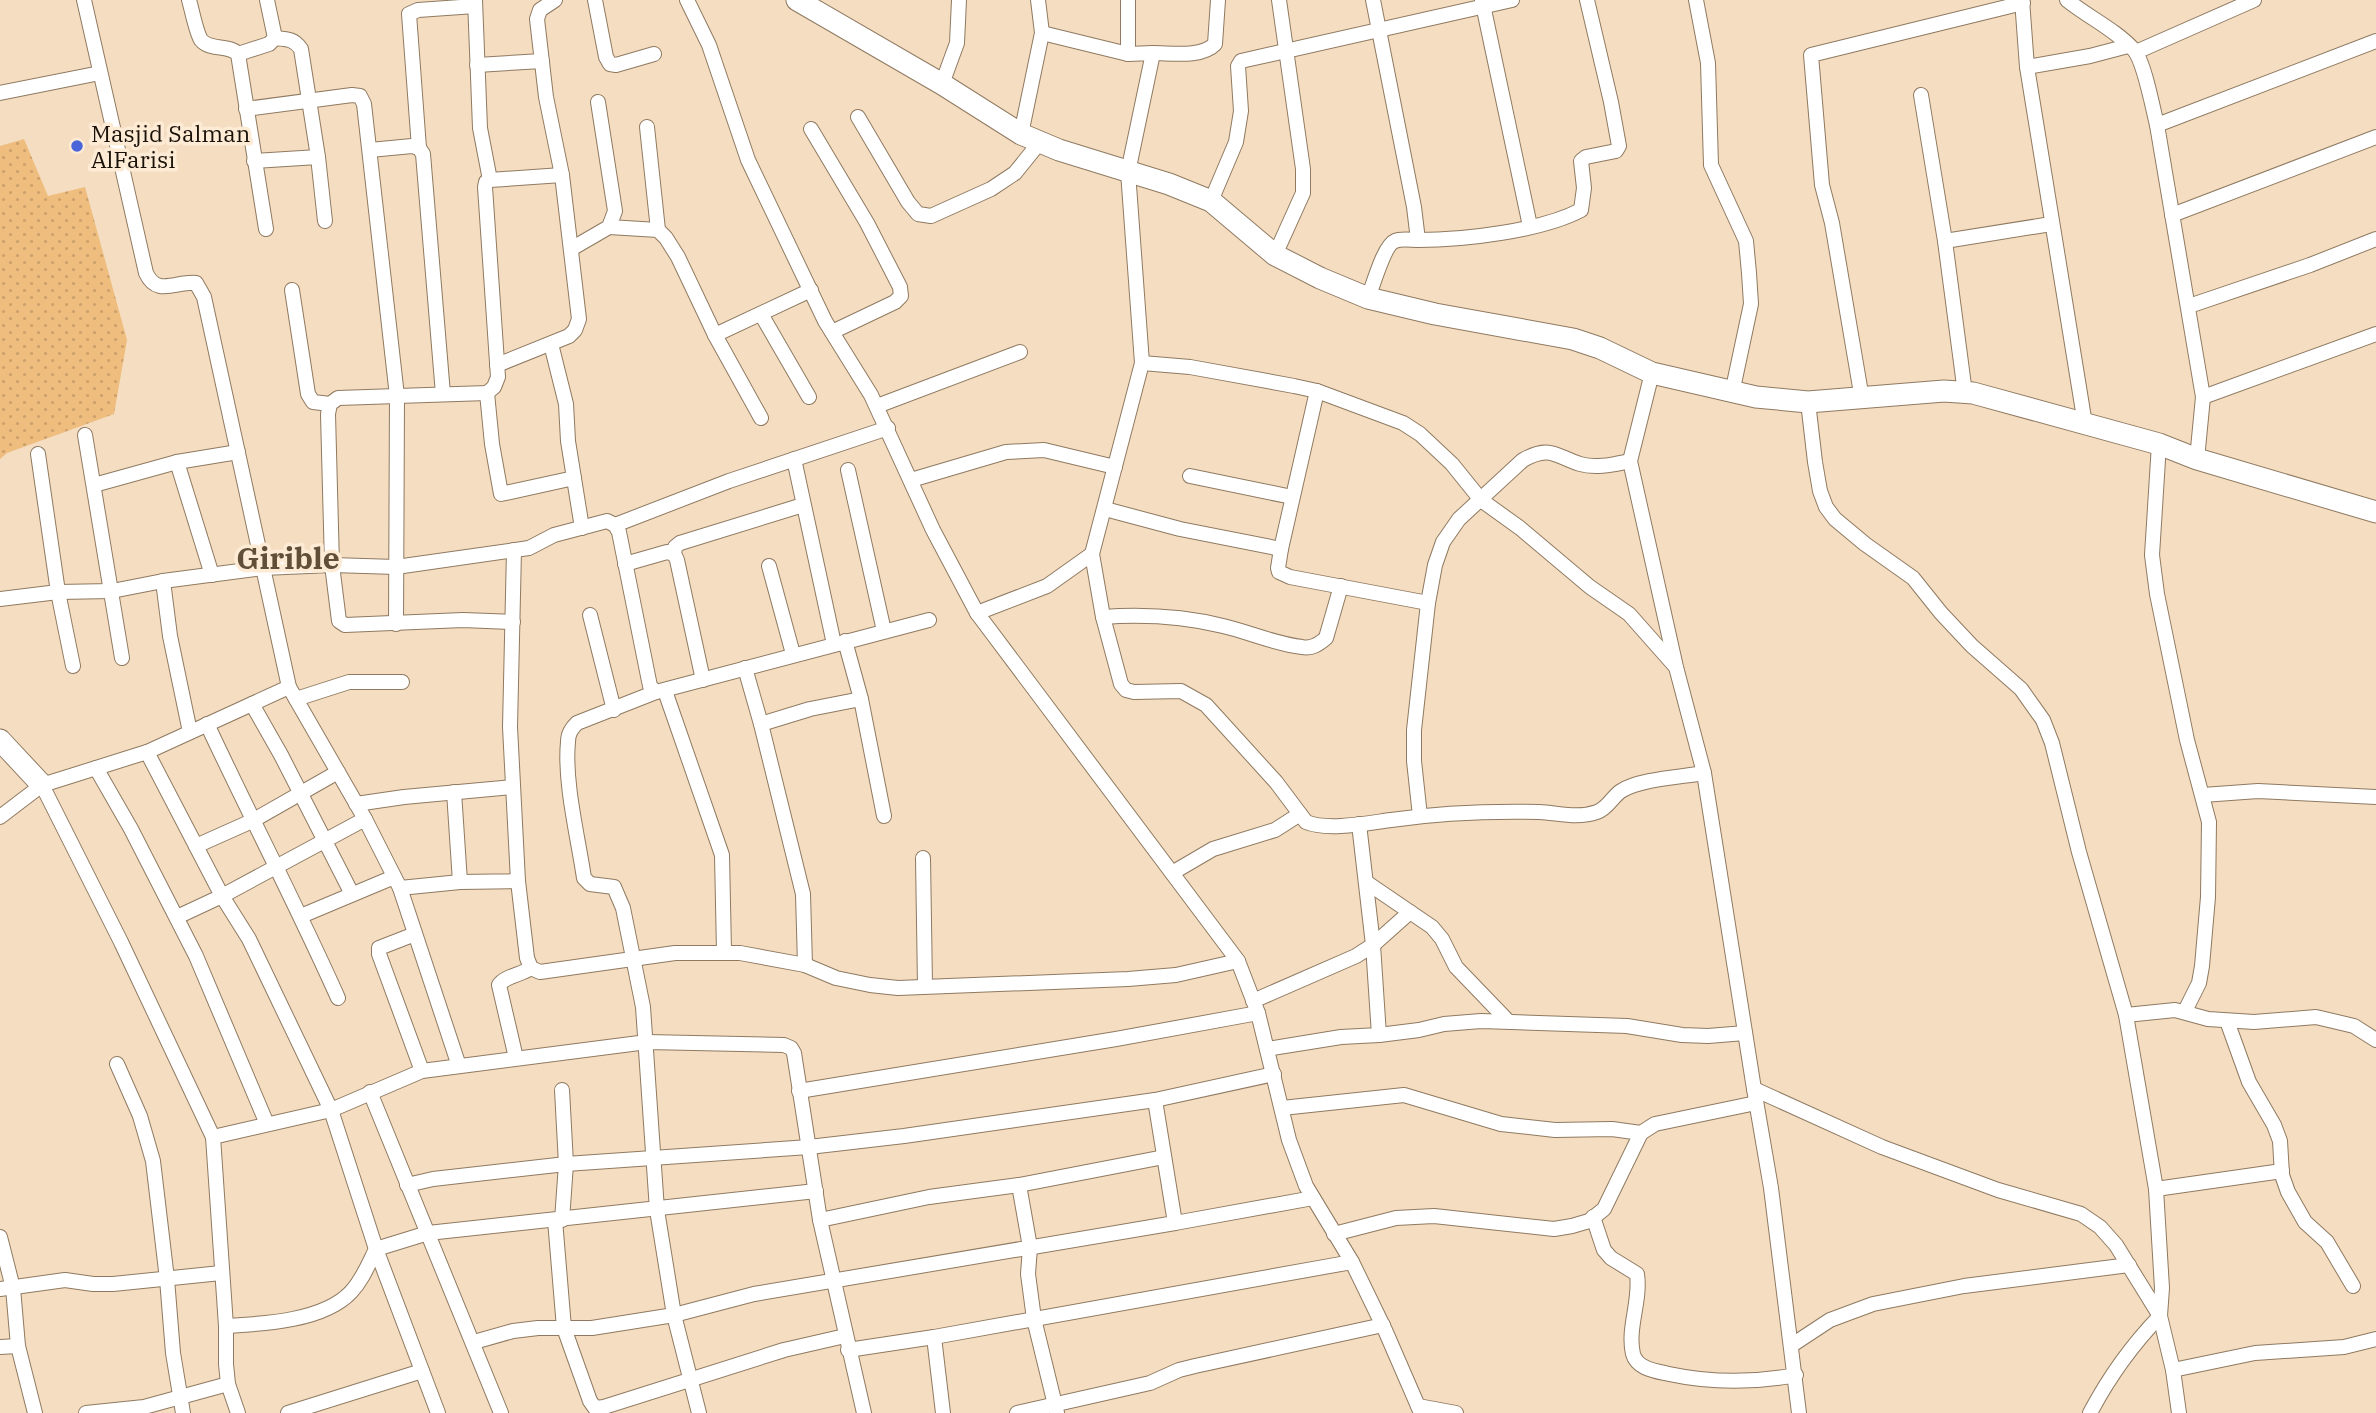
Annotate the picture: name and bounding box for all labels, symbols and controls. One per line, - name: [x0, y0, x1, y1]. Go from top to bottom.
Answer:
- place label: Masjid Salman AlFarisi: [91, 118, 251, 174]
- marker: Masjid Salman AlFarisi: [69, 138, 85, 154]
- district label: Girible: [236, 538, 340, 577]

